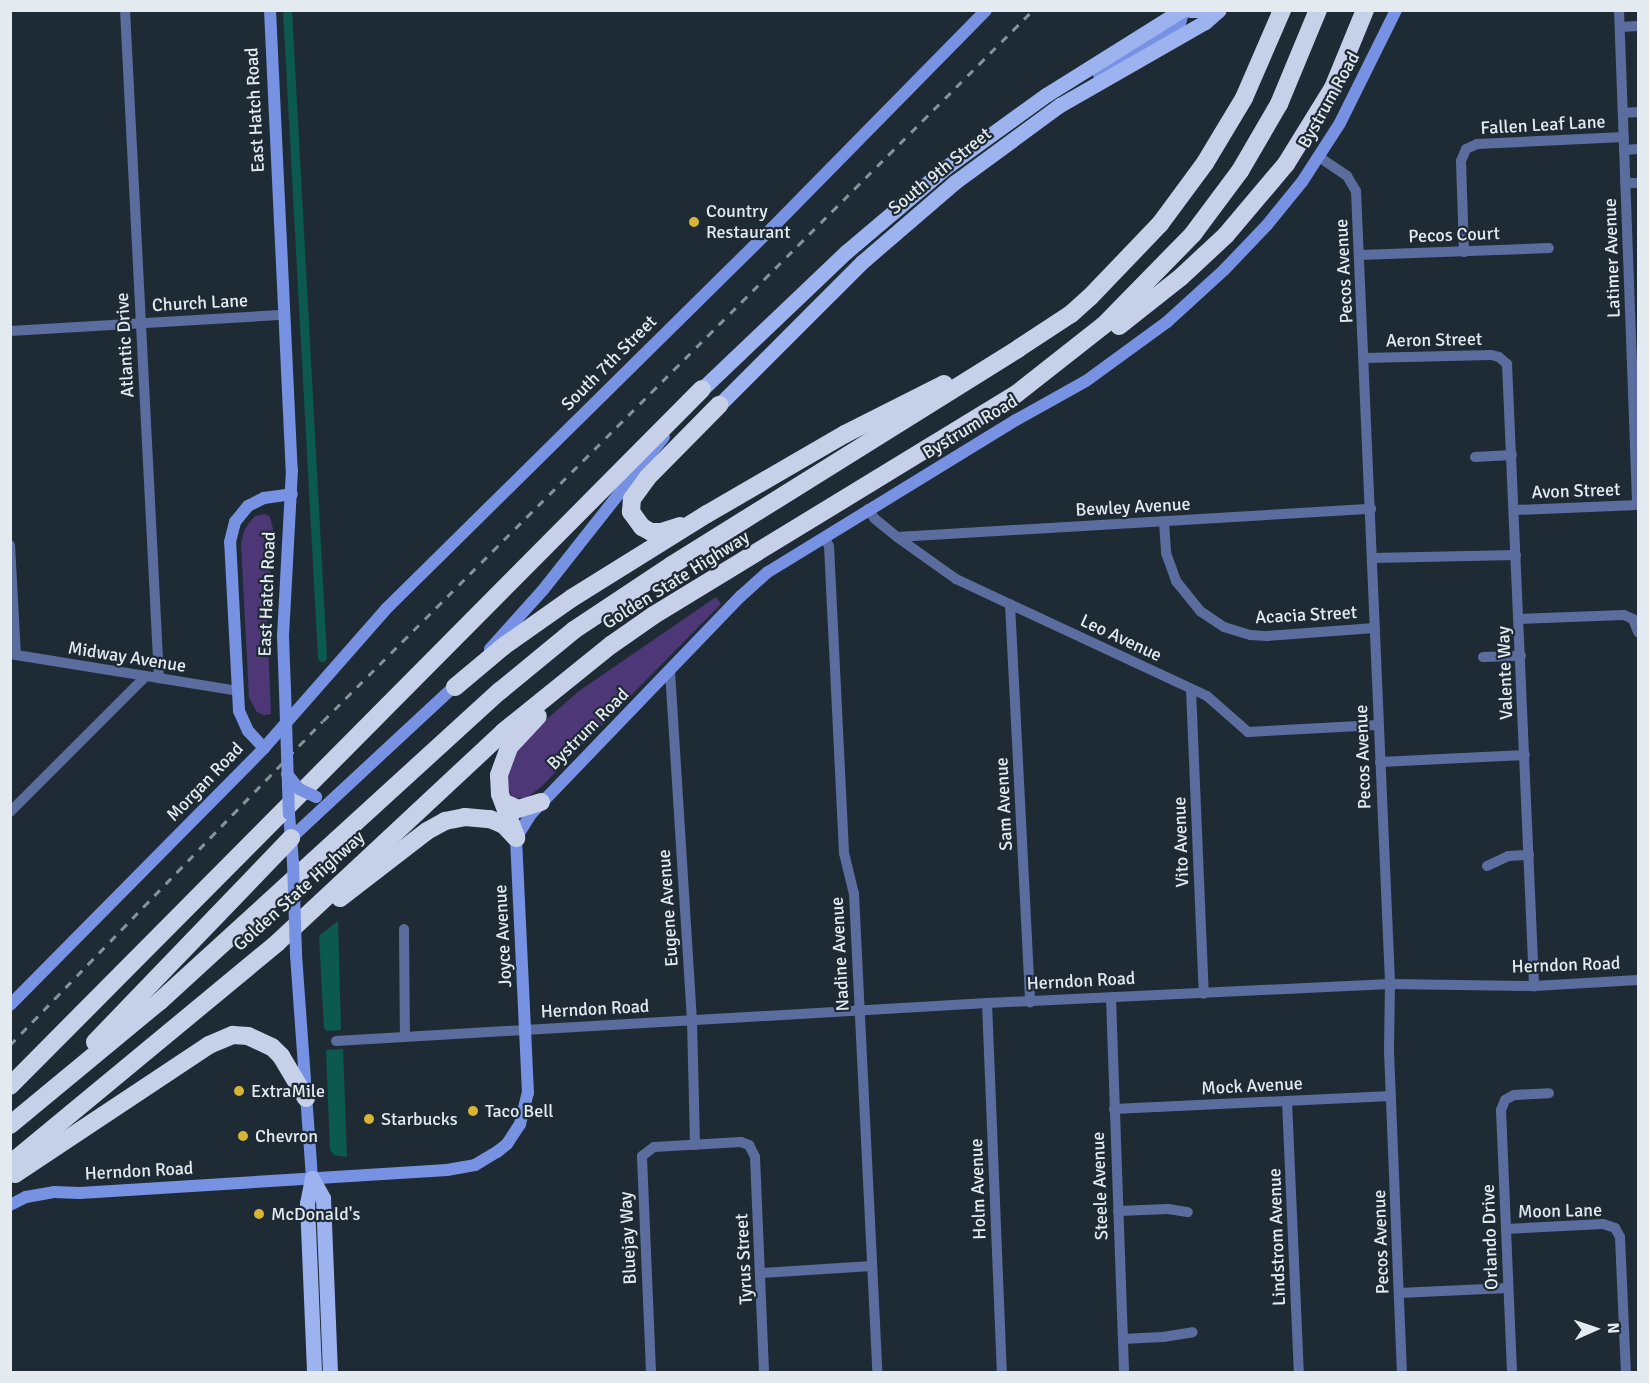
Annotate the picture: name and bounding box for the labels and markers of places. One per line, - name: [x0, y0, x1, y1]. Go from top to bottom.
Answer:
- place label: Country Restaurant: [706, 201, 790, 244]
- marker: Country Restaurant: [687, 215, 701, 229]
- place label: ExtraMile: [251, 1080, 325, 1102]
- marker: ExtraMile: [232, 1084, 246, 1098]
- place label: Taco Bell: [485, 1100, 554, 1122]
- marker: Taco Bell: [466, 1104, 480, 1118]
- place label: Starbucks: [381, 1108, 458, 1130]
- marker: Starbucks: [362, 1112, 376, 1126]
- place label: Chevron: [255, 1125, 318, 1147]
- marker: Chevron: [236, 1129, 250, 1143]
- place label: McDonald's: [271, 1203, 360, 1225]
- marker: McDonald's: [252, 1207, 266, 1221]

